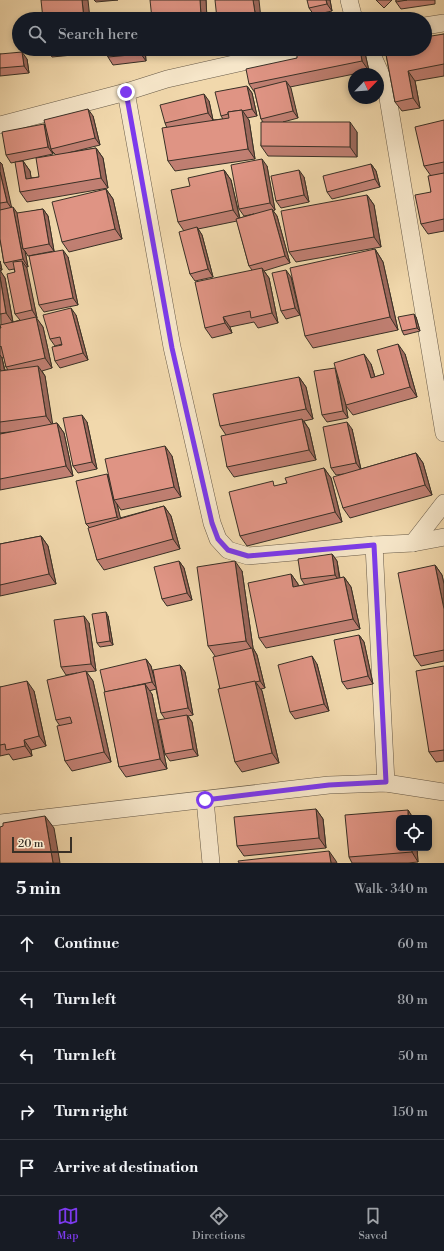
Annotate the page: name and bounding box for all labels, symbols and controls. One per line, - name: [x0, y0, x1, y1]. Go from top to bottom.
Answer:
- search box: [12, 12, 432, 56]
- icon: search: [26, 23, 48, 45]
- text: Search here: [58, 25, 138, 44]
- north arrow: [348, 68, 384, 104]
- route end: [117, 83, 135, 101]
- route start: [196, 791, 214, 809]
- map controls: [396, 815, 432, 851]
- button: locate: [396, 815, 432, 851]
- scale bar: [12, 835, 72, 854]
- text: 20 m: [18, 837, 43, 851]
- text: 5 min: [16, 878, 61, 900]
- text: Walk · 340 m: [355, 881, 428, 897]
- icon: ahead: [16, 933, 38, 955]
- text: Continue: [54, 934, 119, 953]
- text: 60 m: [397, 936, 428, 952]
- icon: left: [16, 989, 38, 1011]
- text: Turn left: [54, 990, 116, 1009]
- text: 80 m: [397, 992, 428, 1008]
- icon: left: [16, 1045, 38, 1067]
- text: Turn left: [54, 1046, 116, 1065]
- text: 50 m: [398, 1048, 428, 1064]
- icon: right: [16, 1101, 38, 1123]
- text: Turn right: [54, 1102, 128, 1121]
- text: 150 m: [393, 1104, 428, 1120]
- icon: arrive: [16, 1157, 38, 1179]
- text: Arrive at destination: [54, 1158, 198, 1177]
- tab: Map: [57, 1205, 79, 1243]
- tab: Directions: [192, 1205, 245, 1243]
- tab: Saved: [358, 1205, 387, 1243]

